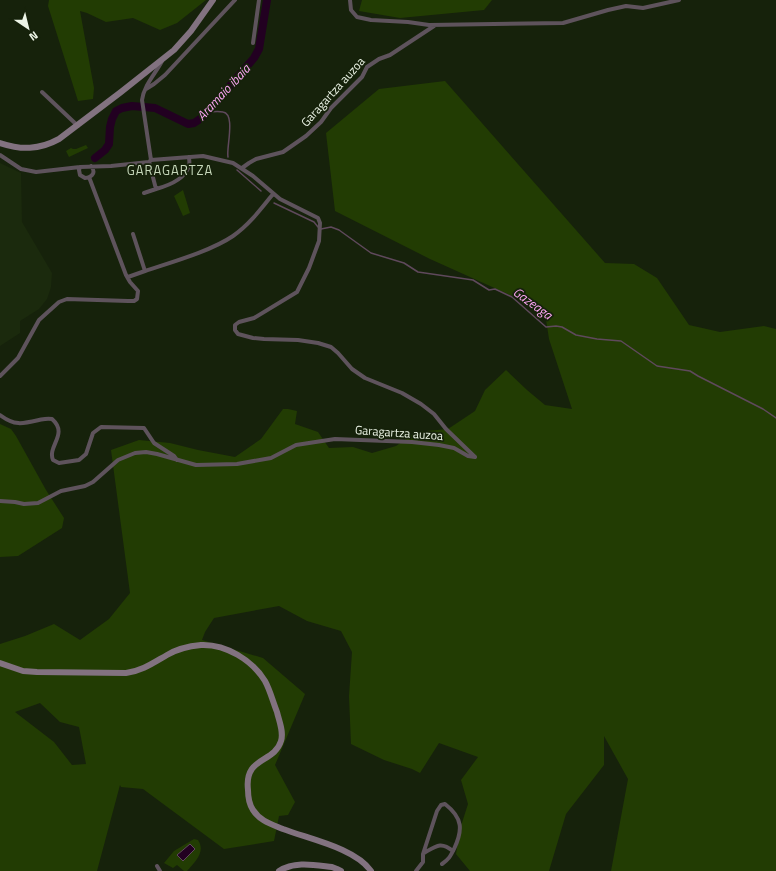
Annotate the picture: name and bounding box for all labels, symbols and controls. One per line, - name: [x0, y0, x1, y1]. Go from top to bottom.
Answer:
- north arrow: [8, 8, 48, 48]
- text: N: [26, 27, 41, 45]
- street label: Garagartza auzoa: [296, 52, 369, 131]
- water label: Aramaio ibaia: [191, 58, 256, 125]
- district label: GARAGARTZA: [127, 160, 213, 180]
- water label: Gazeaga: [509, 282, 558, 325]
- street label: Garagartza auzoa: [354, 420, 444, 445]

